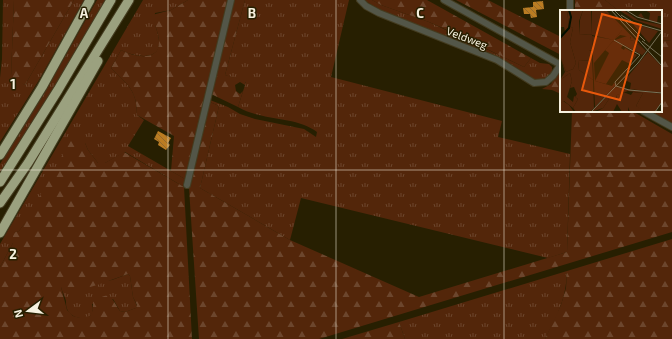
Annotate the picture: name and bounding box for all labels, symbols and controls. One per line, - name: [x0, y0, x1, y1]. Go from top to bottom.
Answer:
- text: A: [80, 5, 89, 21]
- text: B: [248, 5, 256, 21]
- text: C: [416, 5, 424, 21]
- inset map: [560, 10, 662, 112]
- street label: Veldweg: [445, 24, 490, 51]
- text: 1: [10, 76, 16, 92]
- text: 2: [9, 246, 17, 262]
- north arrow: [8, 291, 48, 331]
- text: N: [11, 308, 25, 319]

